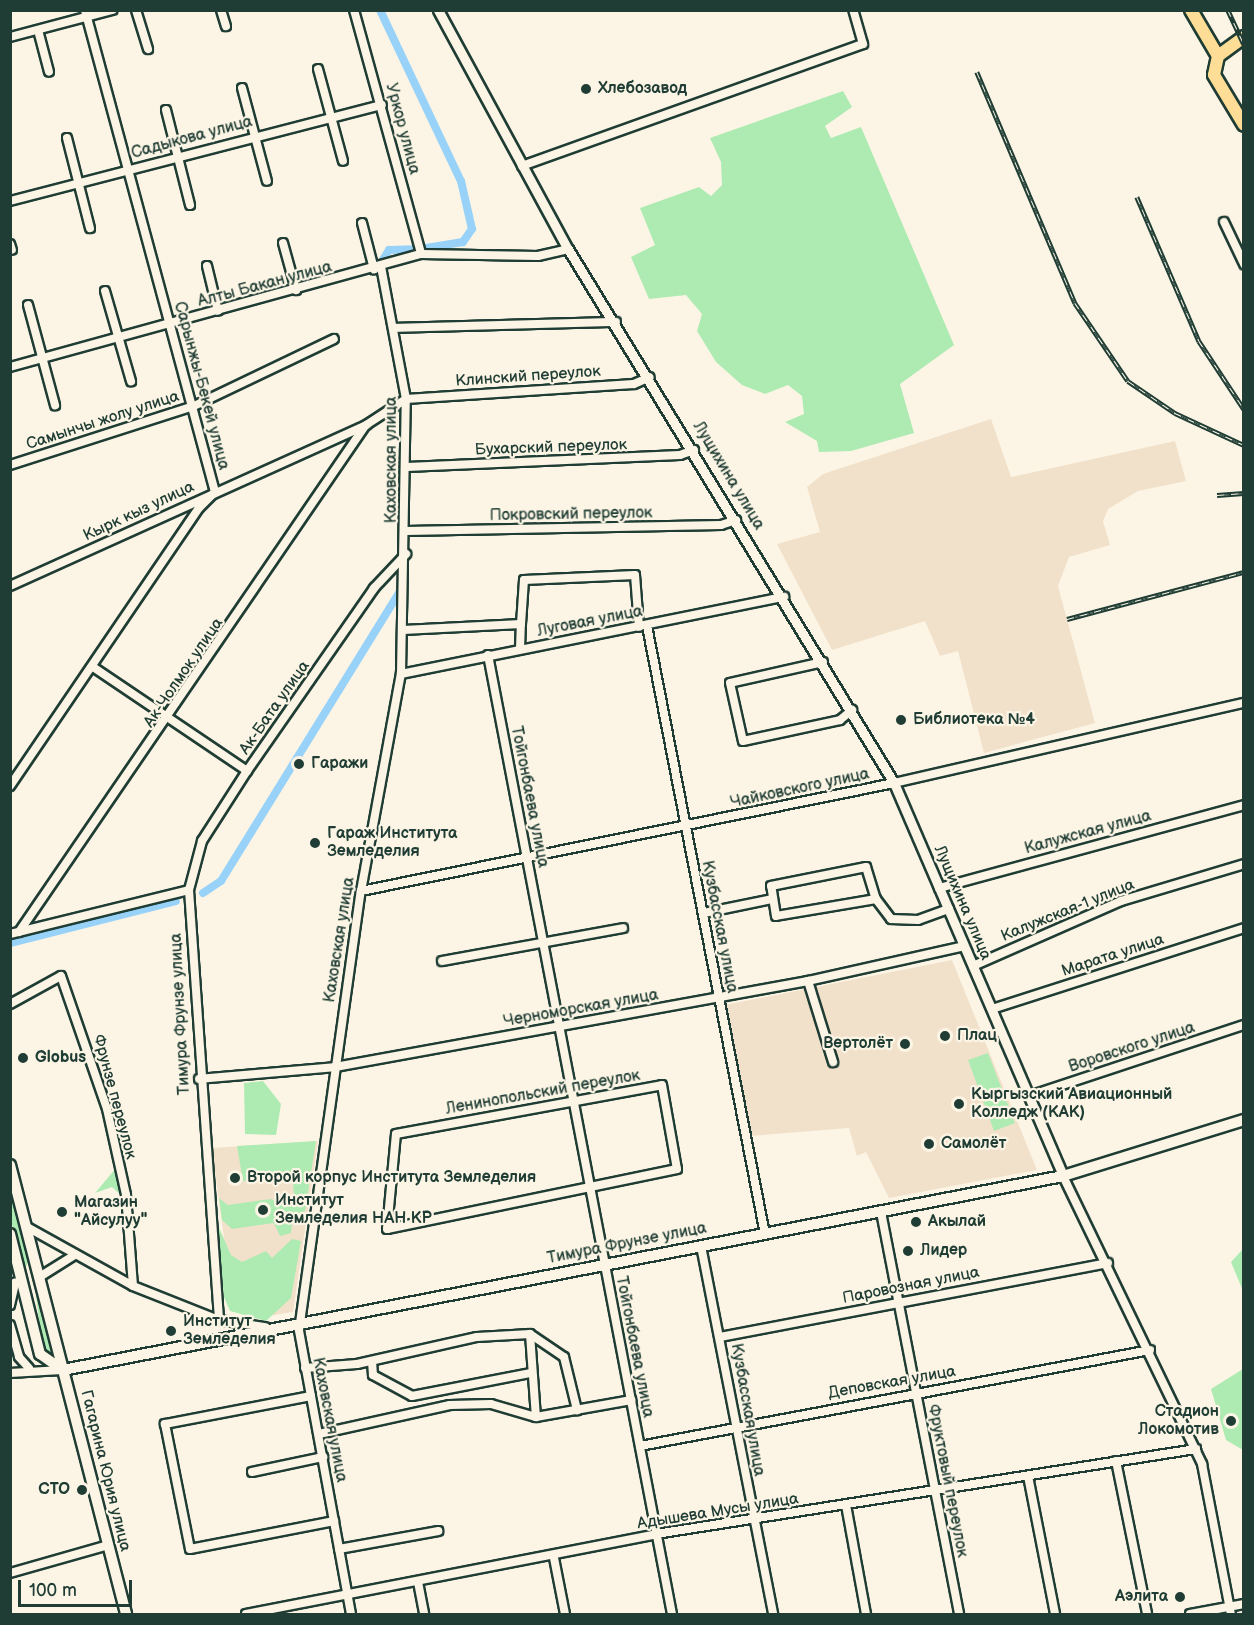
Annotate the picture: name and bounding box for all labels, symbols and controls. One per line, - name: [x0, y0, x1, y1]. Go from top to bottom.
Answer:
- place label: Хлебозавод: [598, 79, 687, 99]
- street label: Уркор улица: [381, 81, 423, 177]
- marker: Хлебозавод: [579, 82, 593, 96]
- street label: Садыкова улица: [129, 113, 255, 163]
- street label: Алты Бакан улица: [196, 258, 334, 312]
- street label: Сарынжы-Бекей улица: [169, 300, 233, 472]
- street label: Клинский переулок: [455, 362, 601, 392]
- street label: Самынчы жолу улица: [24, 387, 182, 455]
- street label: Каховская улица: [382, 397, 402, 523]
- street label: Лущихина улица: [688, 418, 768, 534]
- street label: Бухарский переулок: [475, 436, 627, 460]
- street label: Кырк кыз улица: [81, 478, 197, 546]
- street label: Покровский переулок: [489, 504, 653, 526]
- street label: Луговая улица: [536, 602, 644, 642]
- street label: Ак-Чолмок улица: [140, 615, 228, 731]
- street label: Ак-Бата улица: [236, 658, 314, 758]
- place label: Библиотека №4: [913, 710, 1035, 730]
- marker: Библиотека №4: [894, 713, 908, 727]
- street label: Тойгонбаева улица: [506, 725, 552, 869]
- place label: Гаражи: [311, 754, 368, 774]
- marker: Гаражи: [292, 757, 306, 771]
- street label: Чайковского улица: [729, 765, 871, 813]
- street label: Калужская улица: [1023, 807, 1153, 859]
- place label: Гараж Института Земледелия: [327, 824, 457, 862]
- marker: Гараж Института Земледелия: [308, 836, 322, 850]
- street label: Лущихина улица: [929, 843, 995, 963]
- street label: Кузбасская улица: [697, 859, 741, 995]
- street label: Калужская-1 улица: [998, 875, 1138, 947]
- street label: Каховская улица: [321, 876, 359, 1004]
- street label: Марата улица: [1059, 930, 1167, 982]
- street label: Тимура Фрунзе улица: [167, 933, 195, 1095]
- street label: Черноморская улица: [502, 986, 660, 1032]
- street label: Воровского улица: [1066, 1019, 1198, 1077]
- place label: Плац: [957, 1026, 997, 1046]
- marker: Плац: [938, 1029, 952, 1043]
- street label: Фрунзе переулок: [88, 1033, 140, 1161]
- place label: Вертолёт: [823, 1034, 893, 1054]
- marker: Вертолёт: [898, 1037, 912, 1051]
- place label: Globus: [35, 1048, 86, 1068]
- marker: Globus: [16, 1051, 30, 1065]
- street label: Ленинопольский переулок: [444, 1066, 642, 1120]
- place label: Кыргызский Авиационный Колледж (КАК): [971, 1085, 1172, 1123]
- marker: Кыргызский Авиационный Колледж (КАК): [952, 1097, 966, 1111]
- place label: Самолёт: [941, 1134, 1006, 1154]
- marker: Самолёт: [922, 1137, 936, 1151]
- place label: Второй корпус Института Земледелия: [247, 1168, 536, 1188]
- marker: Второй корпус Института Земледелия: [228, 1171, 242, 1185]
- place label: Институт Земледелия НАН КР: [275, 1191, 432, 1229]
- place label: Магазин "Айсулуу": [74, 1193, 147, 1231]
- marker: Институт Земледелия НАН КР: [256, 1203, 270, 1217]
- marker: Магазин "Айсулуу": [55, 1205, 69, 1219]
- place label: Акылай: [928, 1212, 986, 1232]
- marker: Акылай: [909, 1215, 923, 1229]
- street label: Тимура Фрунзе улица: [546, 1219, 708, 1269]
- place label: Лидер: [920, 1241, 967, 1261]
- marker: Лидер: [901, 1244, 915, 1258]
- street label: Паровозная улица: [841, 1263, 981, 1309]
- street label: Тойгонбаева улица: [611, 1275, 657, 1419]
- place label: Институт Земледелия: [183, 1312, 276, 1350]
- marker: Институт Земледелия: [164, 1324, 178, 1338]
- street label: Кузбасская улица: [726, 1342, 768, 1478]
- street label: Каховская улица: [307, 1356, 351, 1484]
- street label: Деповская улица: [827, 1362, 957, 1404]
- street label: Гагарина Юрия улица: [76, 1388, 134, 1554]
- place label: Стадион Локомотив: [1138, 1402, 1219, 1440]
- street label: Фруктовый переулок: [923, 1403, 971, 1559]
- marker: Стадион Локомотив: [1224, 1414, 1238, 1428]
- place label: CTO: [38, 1480, 70, 1500]
- marker: CTO: [75, 1483, 89, 1497]
- street label: Адышева Мусы улица: [636, 1490, 800, 1534]
- scale bar: [21, 1568, 135, 1606]
- text: 100 m: [29, 1580, 77, 1601]
- place label: Аэлита: [1115, 1587, 1168, 1607]
- marker: Аэлита: [1173, 1590, 1187, 1604]

